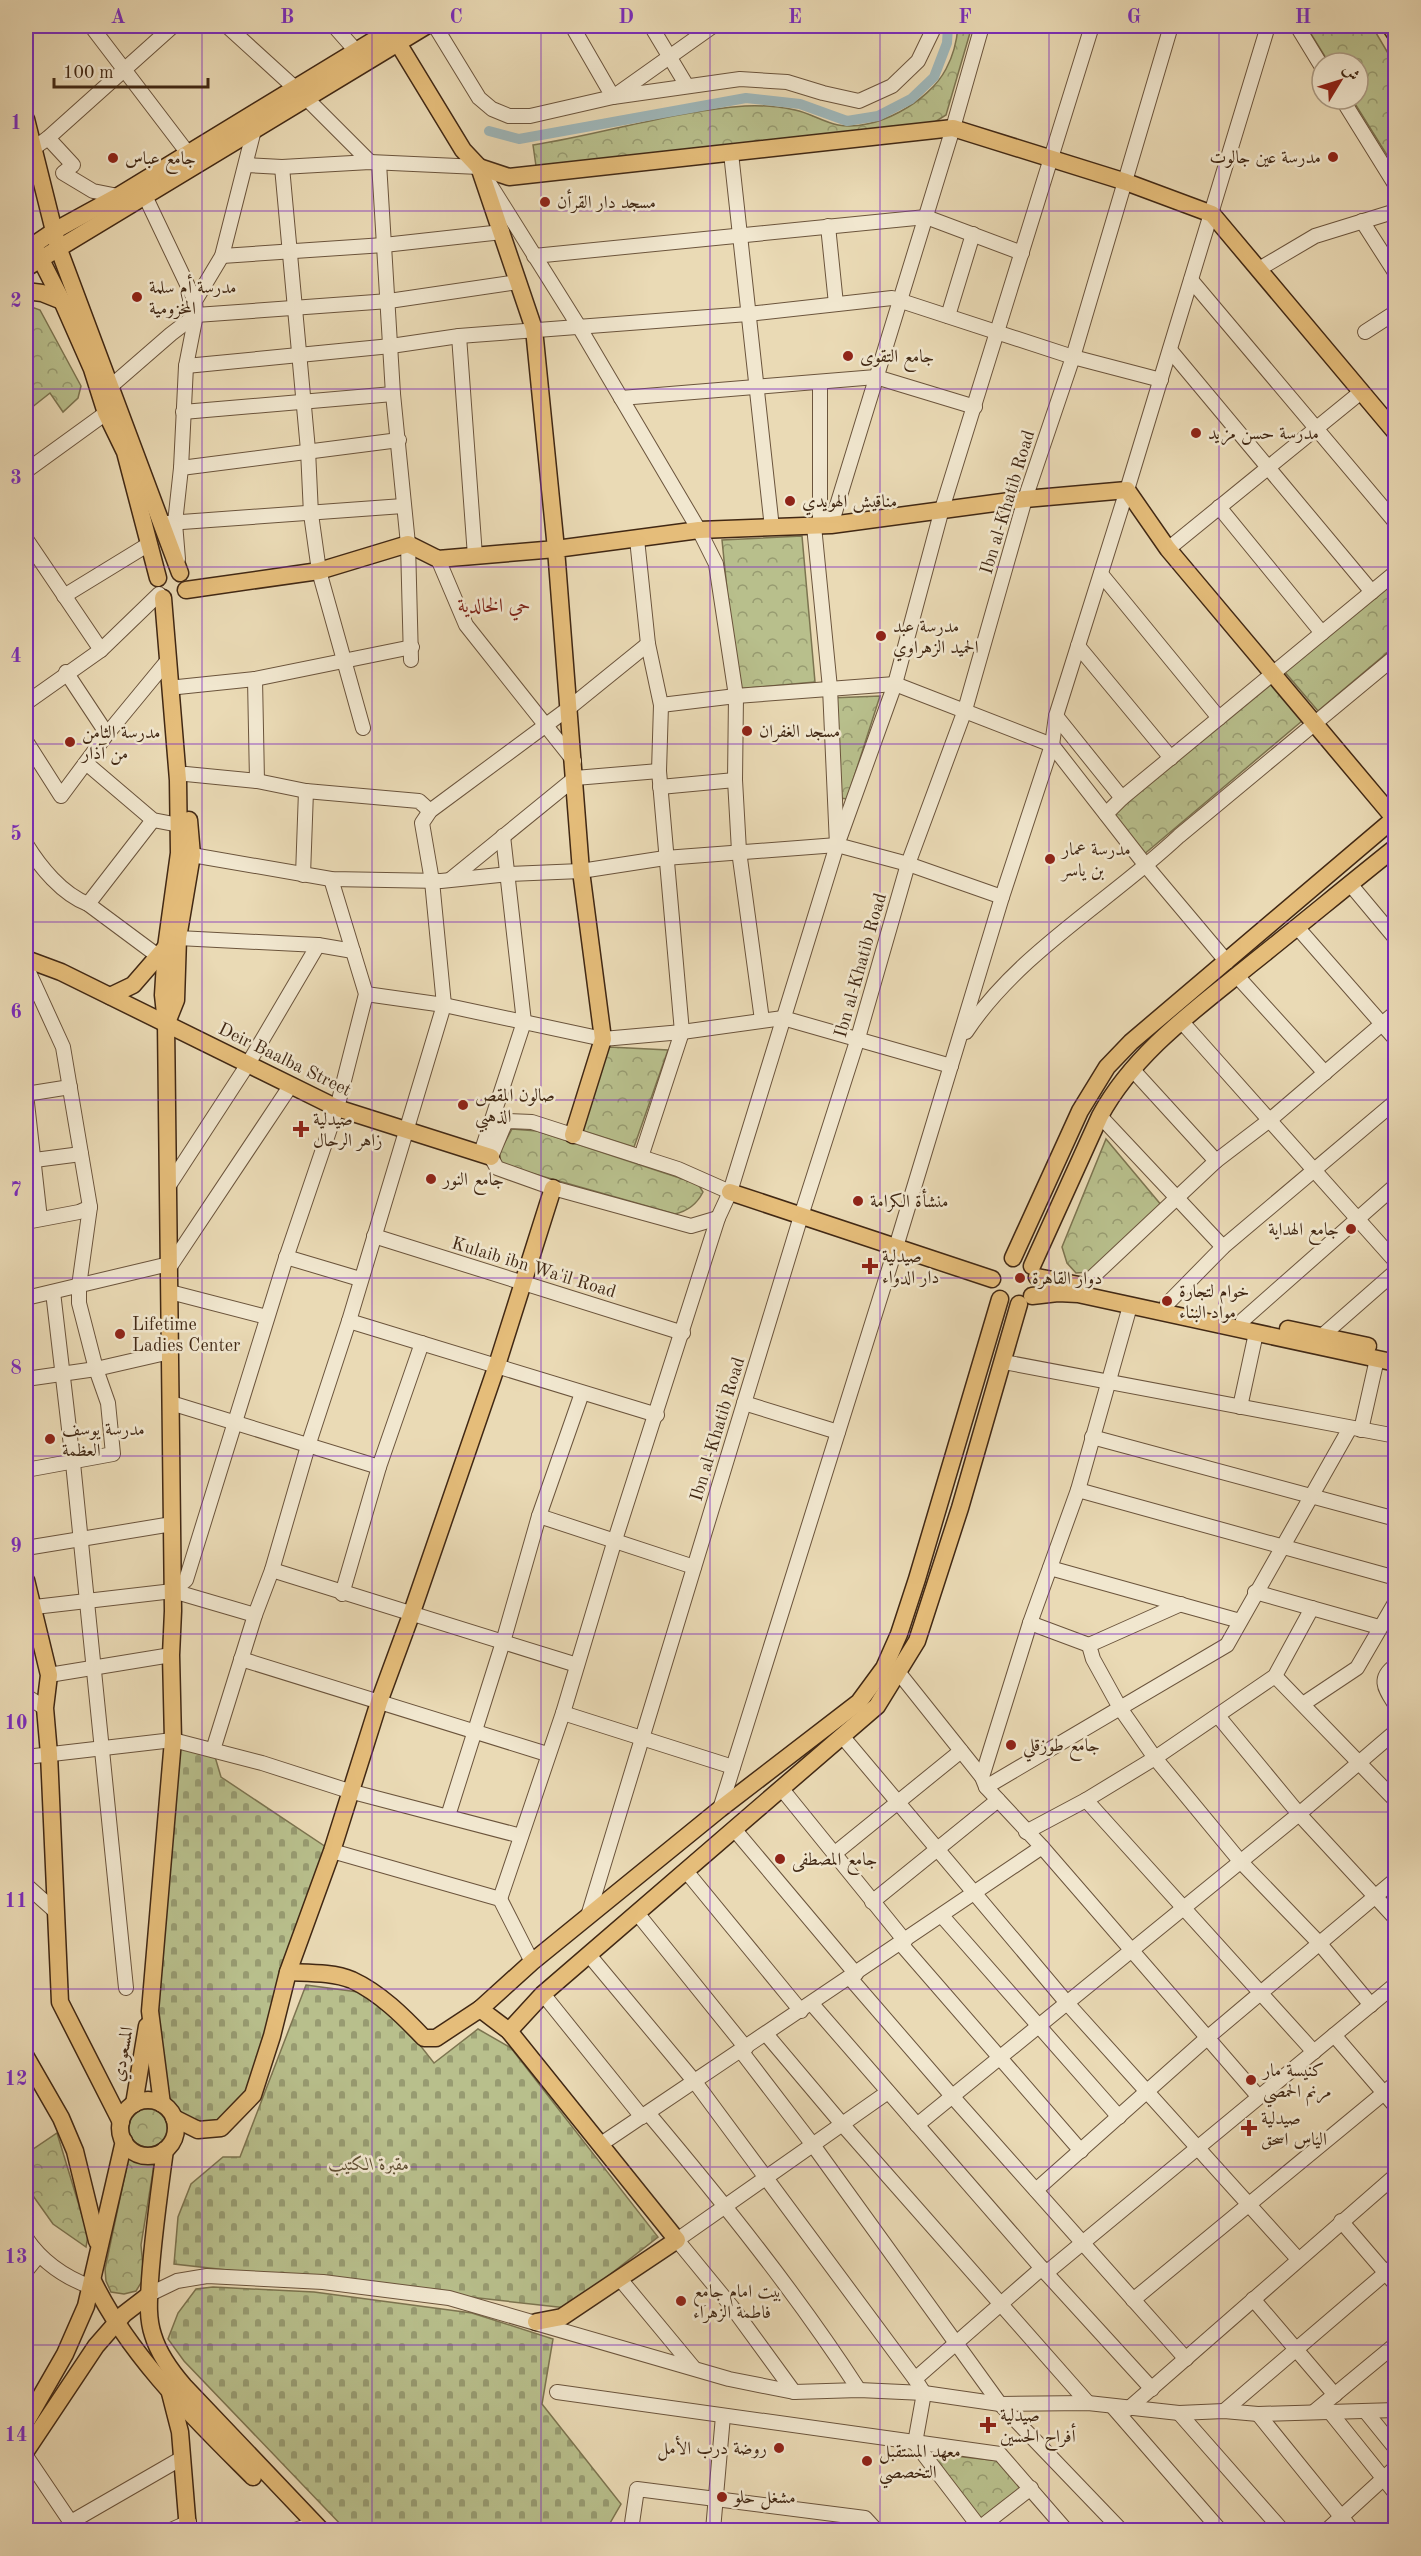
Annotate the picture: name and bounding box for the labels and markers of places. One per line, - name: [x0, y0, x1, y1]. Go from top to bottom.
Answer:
- place label: مدرسة عين جالوت: [1209, 149, 1321, 168]
- place label: جامع عباس: [125, 150, 196, 174]
- marker: مدرسة عين جالوت: [1326, 150, 1340, 164]
- marker: جامع عباس: [106, 151, 120, 165]
- place label: مسجد دار القرأن: [557, 189, 656, 214]
- marker: مسجد دار القرأن: [538, 195, 552, 209]
- place label: مدرسة أم سلمة المخزومية: [149, 274, 237, 320]
- marker: مدرسة أم سلمة المخزومية: [130, 290, 144, 304]
- place label: جامع التقوى: [860, 348, 934, 372]
- marker: جامع التقوى: [841, 349, 855, 363]
- place label: مدرسة حسن مزيد: [1208, 425, 1319, 446]
- marker: مدرسة حسن مزيد: [1189, 426, 1203, 440]
- place label: مناقيش الهويدي: [802, 493, 897, 516]
- marker: مناقيش الهويدي: [783, 494, 797, 508]
- place label: مدرسة عبد الحميد الزهراوي: [893, 618, 979, 662]
- marker: مدرسة عبد الحميد الزهراوي: [874, 629, 888, 643]
- place label: مسجد الغفران: [759, 723, 840, 743]
- place label: مدرسة الثامن من آذار: [80, 724, 160, 765]
- marker: مسجد الغفران: [740, 724, 754, 738]
- marker: مدرسة الثامن من آذار: [63, 735, 77, 749]
- place label: مدرسة عمار بن ياسر: [1060, 841, 1131, 882]
- marker: مدرسة عمار بن ياسر: [1043, 852, 1057, 866]
- place label: صالون المقص الذهبي: [475, 1087, 555, 1133]
- marker: صالون المقص الذهبي: [456, 1098, 470, 1112]
- place label: صيدلية زاهر الرحال: [313, 1111, 382, 1152]
- marker: صيدلية زاهر الرحال: [294, 1122, 308, 1136]
- place label: جامع النور: [441, 1171, 504, 1195]
- marker: جامع النور: [424, 1172, 438, 1186]
- place label: منشأة الكرامة: [870, 1188, 949, 1213]
- marker: منشأة الكرامة: [851, 1194, 865, 1208]
- place label: جامع الهداية: [1268, 1221, 1339, 1245]
- marker: جامع الهداية: [1344, 1222, 1358, 1236]
- place label: صيدلية دار الدواء: [882, 1248, 939, 1288]
- marker: صيدلية دار الدواء: [863, 1259, 877, 1273]
- place label: دوار القاهرة: [1032, 1270, 1102, 1290]
- marker: دوار القاهرة: [1013, 1271, 1027, 1285]
- place label: خوام لتجارة مواد البناء: [1179, 1283, 1249, 1323]
- marker: خوام لتجارة مواد البناء: [1160, 1294, 1174, 1308]
- place label: Lifetime Ladies Center: [132, 1316, 241, 1355]
- marker: Lifetime Ladies Center: [113, 1327, 127, 1341]
- place label: مدرسة يوسف العظمة: [62, 1421, 145, 1460]
- marker: مدرسة يوسف العظمة: [43, 1432, 57, 1446]
- place label: جامع طوزقلي: [1023, 1737, 1100, 1762]
- marker: جامع طوزقلي: [1004, 1738, 1018, 1752]
- place label: جامع المصطفى: [792, 1851, 877, 1875]
- marker: جامع المصطفى: [773, 1852, 787, 1866]
- place label: كنيسة مار مرنم الحمصي: [1261, 2062, 1331, 2108]
- marker: كنيسة مار مرنم الحمصي: [1244, 2073, 1258, 2087]
- place label: صيدلية الياس اسحق: [1261, 2110, 1327, 2150]
- marker: صيدلية الياس اسحق: [1242, 2121, 1256, 2135]
- place label: بيت امام جامع فاطمة الزهراء: [693, 2283, 782, 2324]
- marker: بيت امام جامع فاطمة الزهراء: [674, 2294, 688, 2308]
- place label: صيدلية أفراح الحسين: [1000, 2407, 1076, 2452]
- marker: صيدلية أفراح الحسين: [981, 2418, 995, 2432]
- place label: روضة درب الأمل: [657, 2435, 767, 2461]
- marker: روضة درب الأمل: [772, 2441, 786, 2455]
- place label: معهد المستقبل التخصصي: [879, 2443, 961, 2489]
- marker: معهد المستقبل التخصصي: [860, 2454, 874, 2468]
- place label: مشغل حلو: [732, 2489, 796, 2510]
- marker: مشغل حلو: [715, 2490, 729, 2504]

